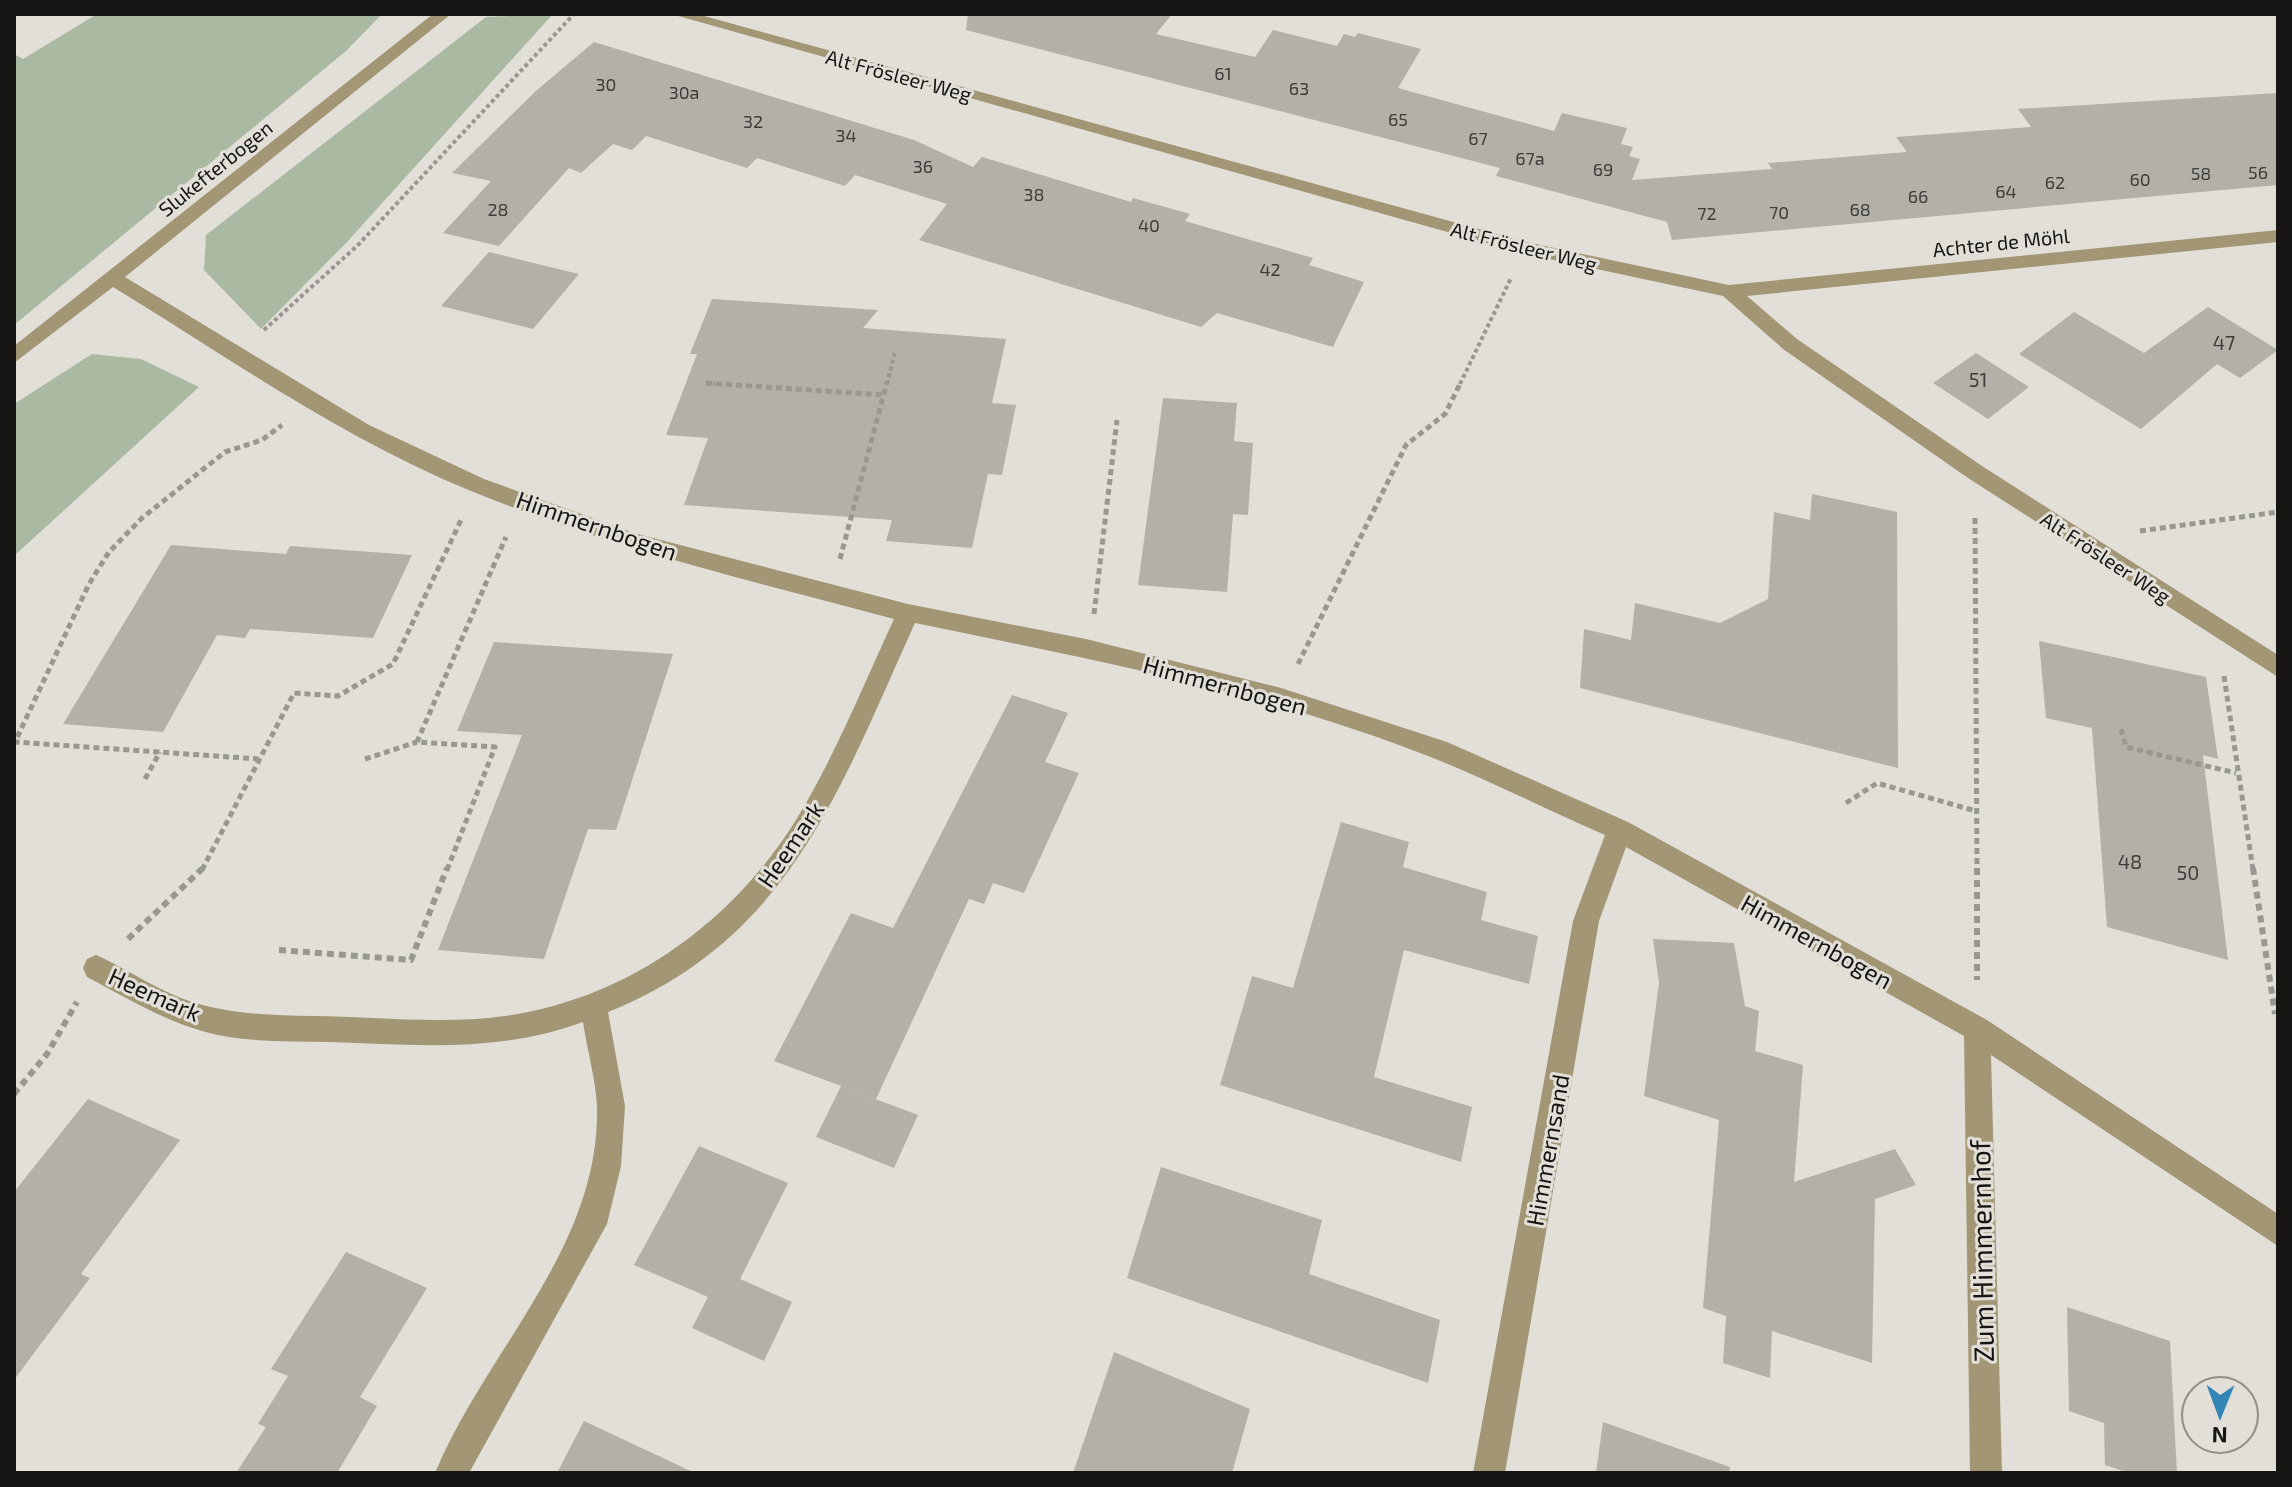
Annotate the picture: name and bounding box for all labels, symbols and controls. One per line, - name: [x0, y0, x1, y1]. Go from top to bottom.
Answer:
- street label: Alt Frösleer Weg: [824, 44, 974, 106]
- house number: 61: [1214, 62, 1232, 84]
- house number: 30: [596, 73, 616, 95]
- house number: 63: [1289, 77, 1309, 99]
- house number: 30a: [669, 81, 699, 103]
- house number: 65: [1388, 108, 1408, 130]
- house number: 32: [743, 110, 763, 132]
- street label: Slukefterbogen: [153, 115, 277, 221]
- house number: 34: [835, 124, 857, 146]
- house number: 67: [1468, 127, 1488, 149]
- house number: 67a: [1515, 147, 1545, 169]
- house number: 36: [913, 155, 933, 177]
- house number: 69: [1593, 158, 1613, 180]
- house number: 56: [2248, 161, 2268, 183]
- house number: 58: [2191, 162, 2211, 184]
- house number: 60: [2129, 168, 2151, 190]
- house number: 62: [2045, 171, 2065, 193]
- house number: 64: [1995, 180, 2017, 202]
- house number: 38: [1024, 183, 1044, 205]
- house number: 66: [1908, 185, 1928, 207]
- house number: 28: [487, 198, 509, 220]
- house number: 68: [1849, 198, 1871, 220]
- house number: 70: [1769, 201, 1789, 223]
- house number: 72: [1697, 202, 1717, 224]
- house number: 40: [1138, 214, 1160, 236]
- street label: Alt Frösleer Weg: [1448, 216, 1600, 276]
- street label: Achter de Möhl: [1931, 223, 2071, 261]
- house number: 42: [1259, 258, 1281, 280]
- house number: 47: [2213, 330, 2235, 354]
- house number: 51: [1969, 367, 1987, 391]
- street label: Himmernbogen: [513, 484, 681, 566]
- street label: Alt Frösleer Weg: [2037, 506, 2175, 608]
- street label: Himmernbogen: [1140, 649, 1310, 721]
- street label: Heemark: [751, 795, 829, 893]
- house number: 48: [2118, 849, 2142, 873]
- house number: 50: [2177, 860, 2199, 884]
- street label: Himmernbogen: [1737, 888, 1897, 994]
- street label: Heemark: [104, 961, 206, 1027]
- street label: Himmernsand: [1519, 1072, 1575, 1228]
- street label: Zum Himmernhof: [1962, 1138, 2000, 1363]
- north arrow: [2180, 1375, 2260, 1455]
- text: N: [2211, 1423, 2228, 1449]

